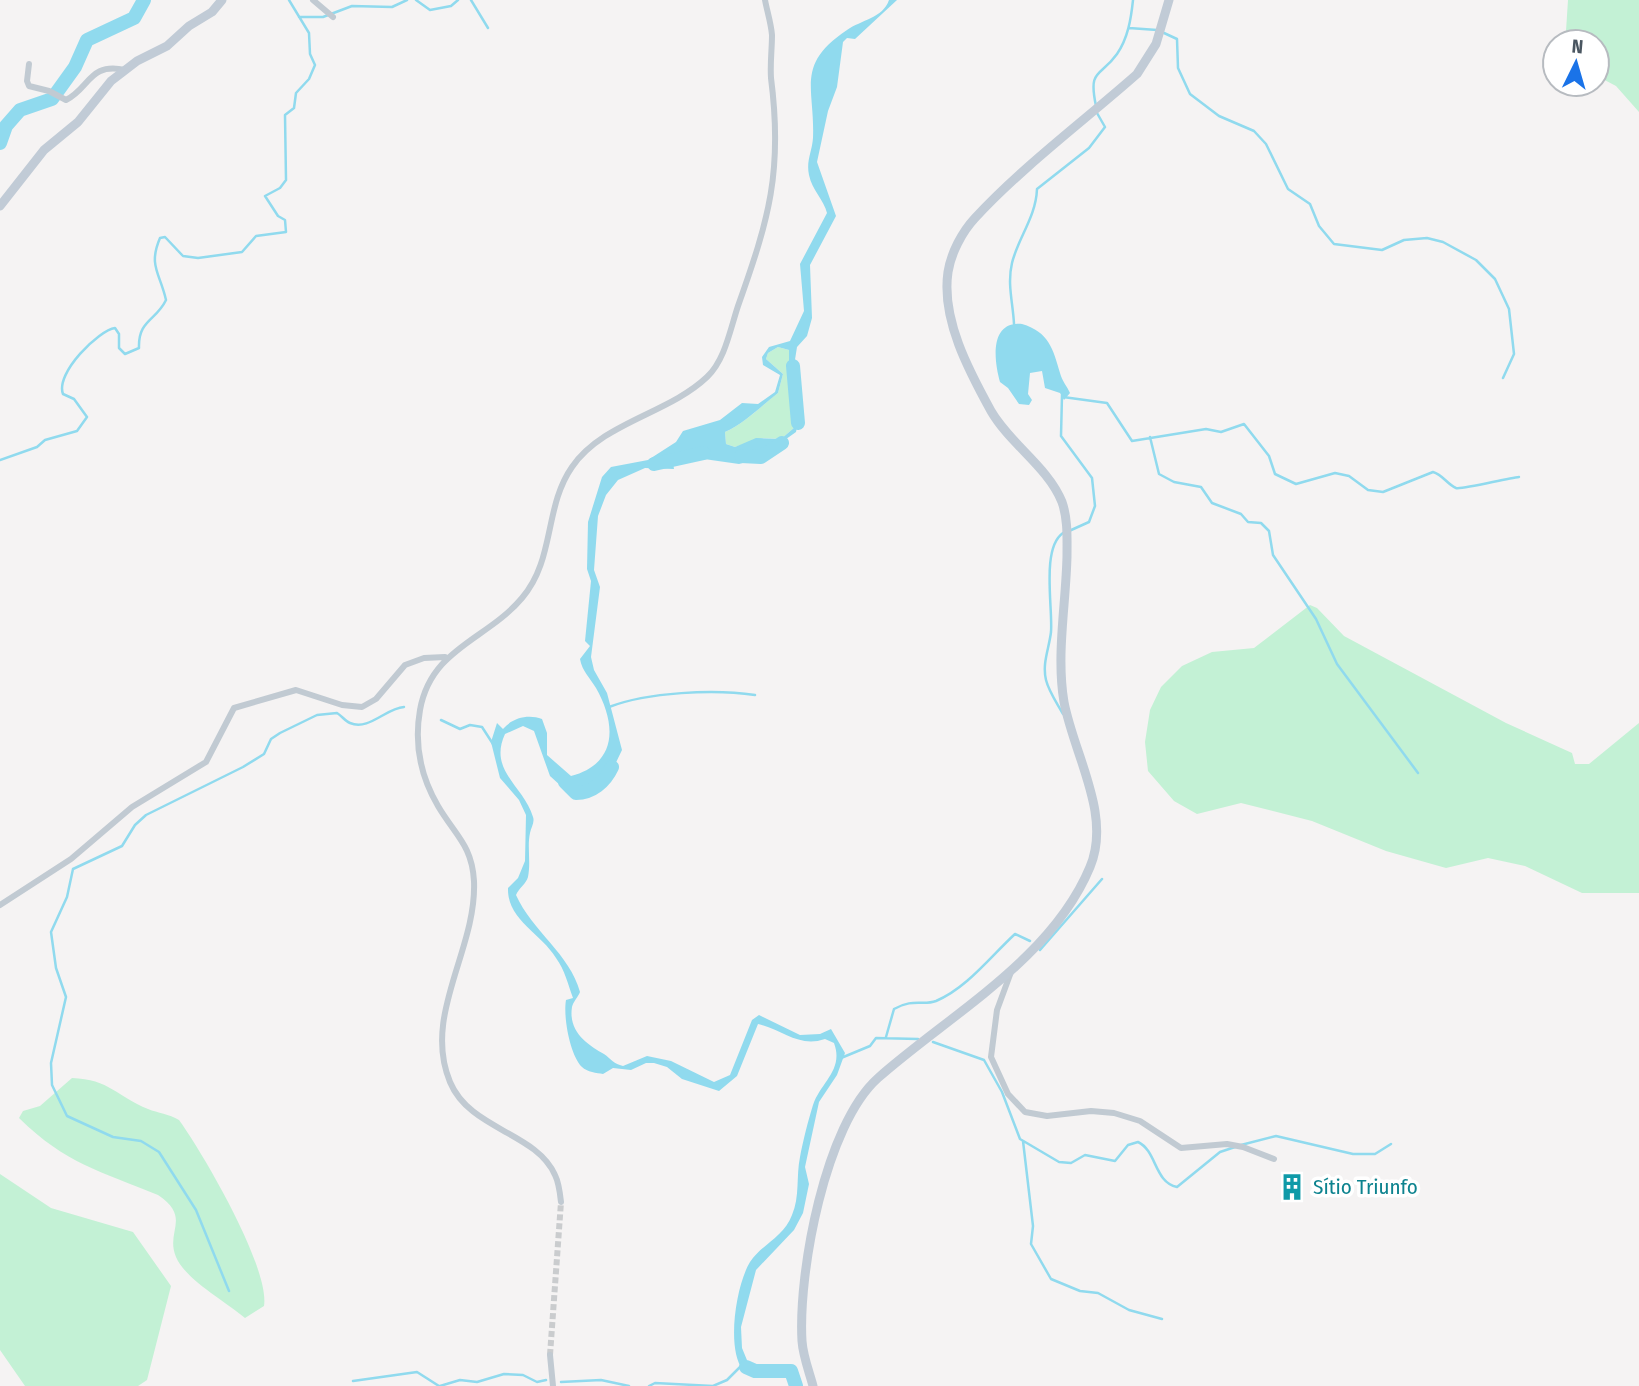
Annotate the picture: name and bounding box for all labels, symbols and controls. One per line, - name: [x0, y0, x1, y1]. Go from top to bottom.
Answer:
- north arrow: [1541, 28, 1611, 98]
- text: N: [1571, 35, 1584, 59]
- building icon: Sítio Triunfo: [1277, 1172, 1307, 1202]
- place label: Sítio Triunfo: [1313, 1174, 1418, 1200]

